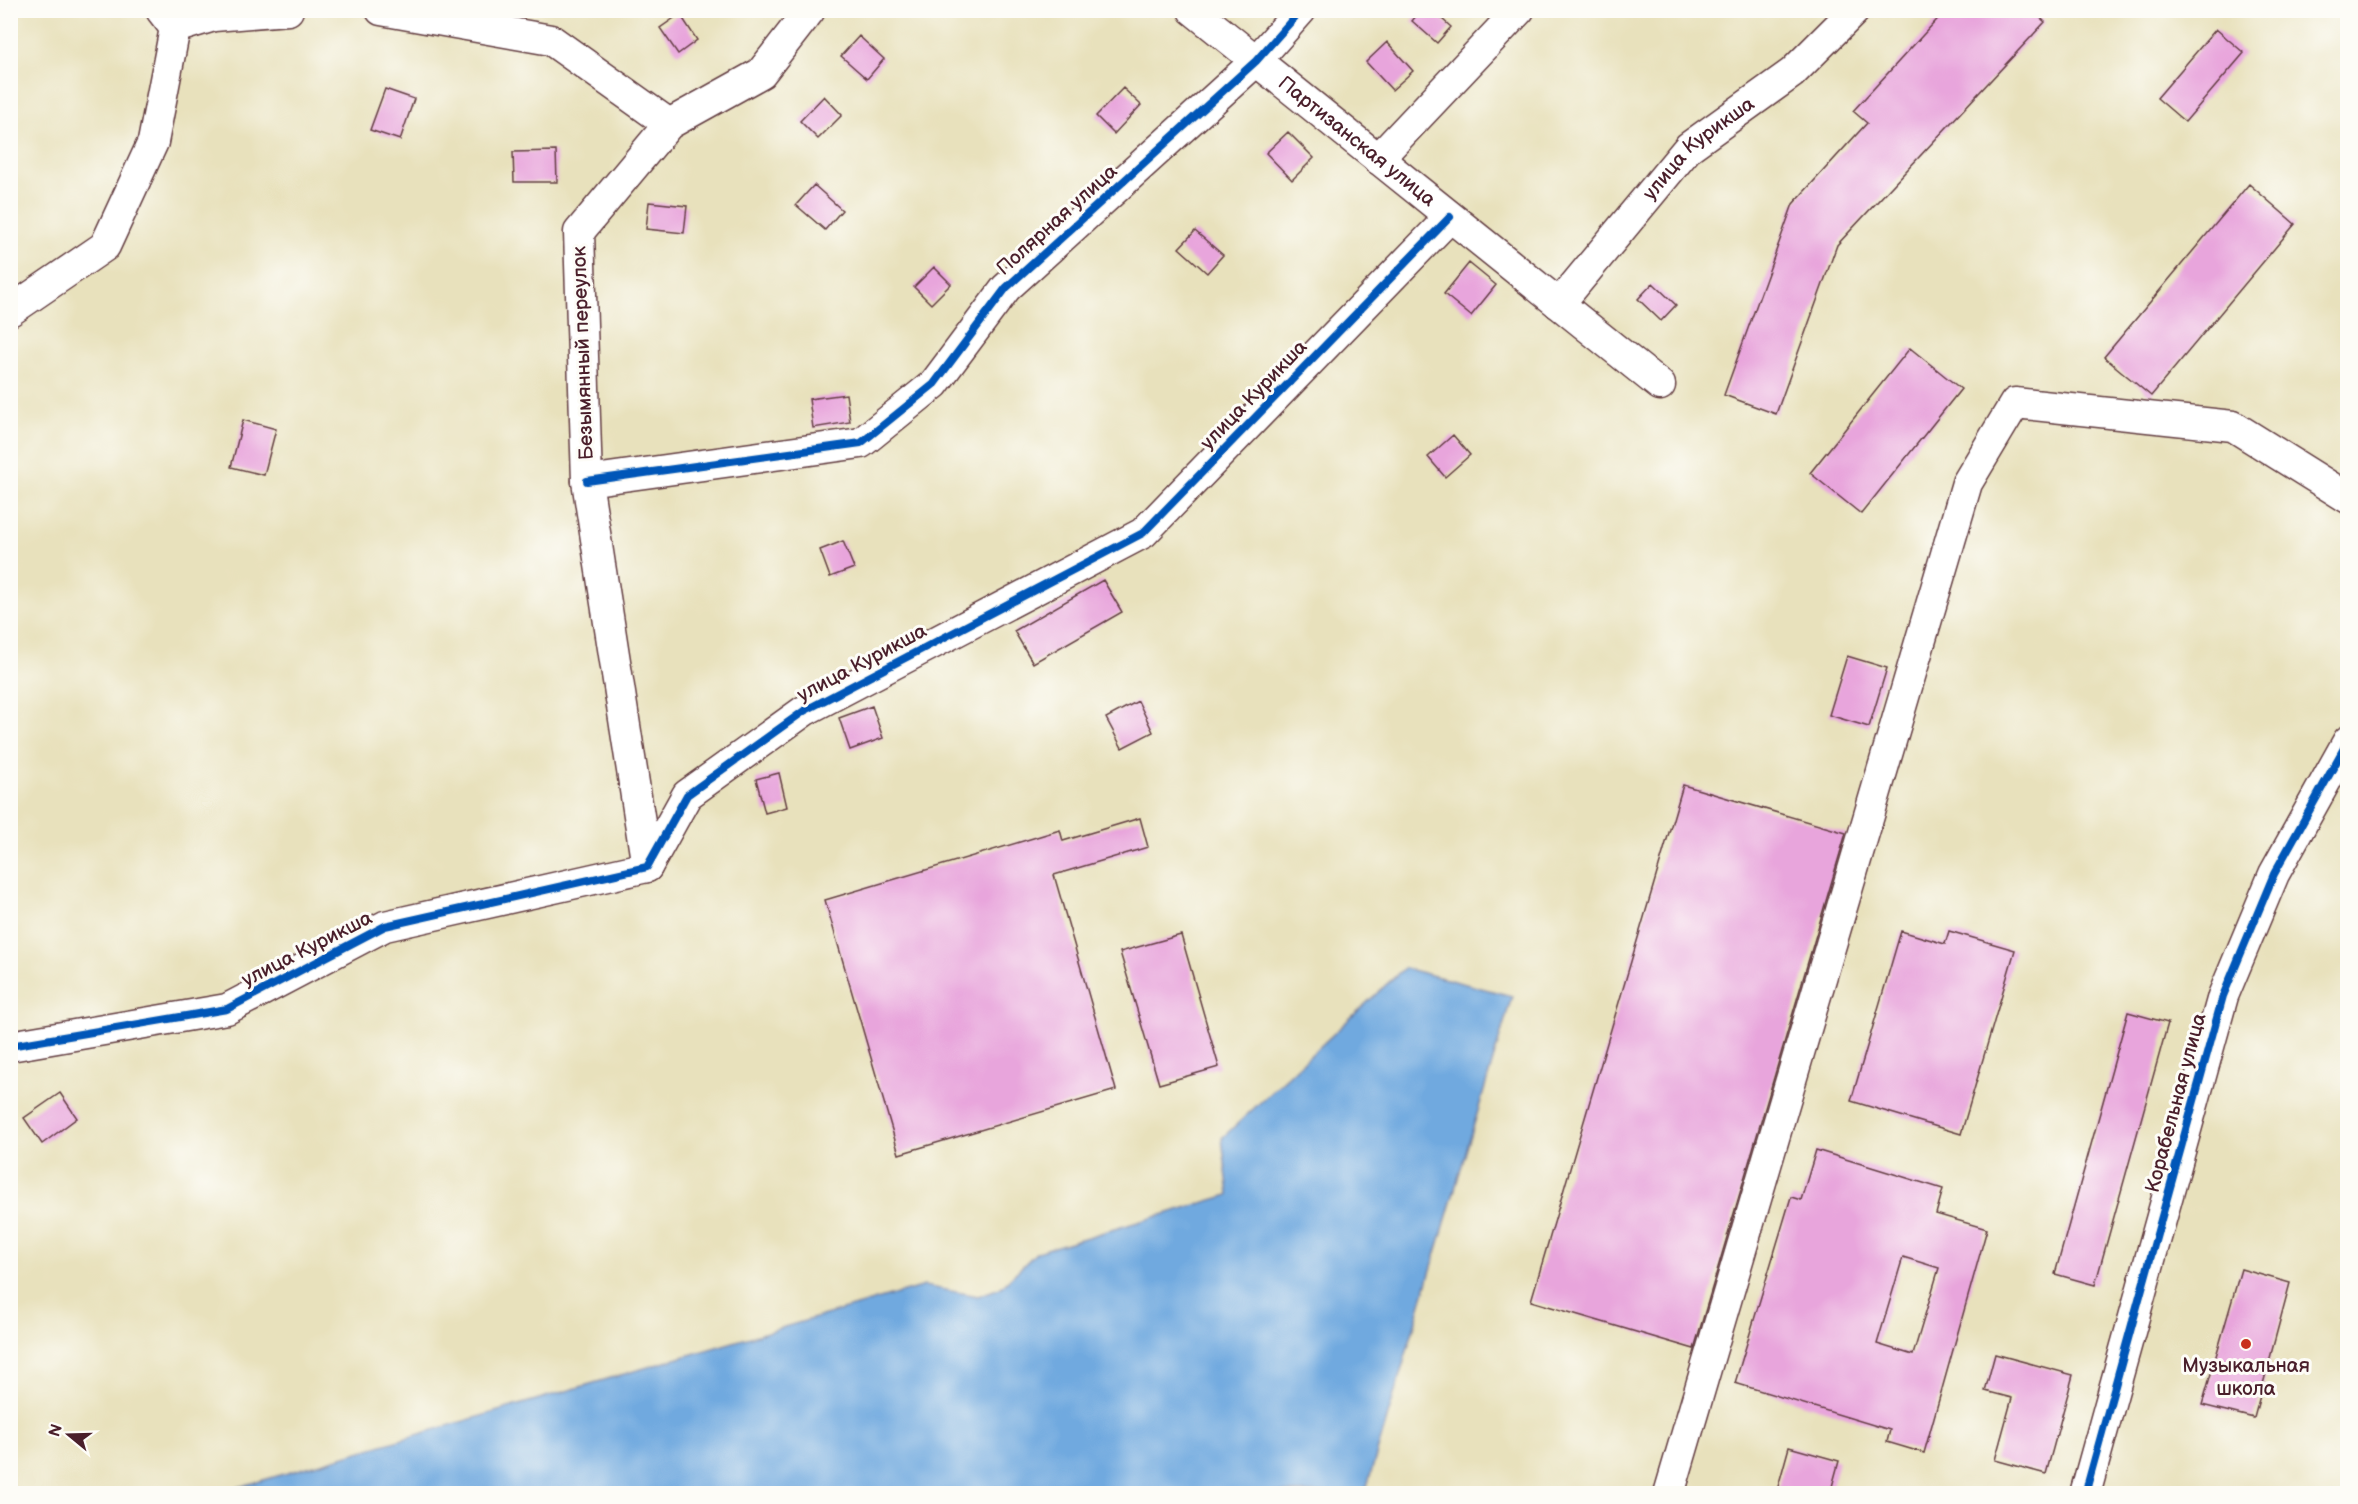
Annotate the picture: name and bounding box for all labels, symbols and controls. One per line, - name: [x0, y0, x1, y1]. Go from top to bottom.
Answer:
- street label: Партизанская улица: [1273, 71, 1440, 212]
- street label: улица Курикша: [1638, 92, 1759, 205]
- street label: Полярная улица: [992, 159, 1122, 280]
- street label: Безымянный переулок: [567, 245, 599, 460]
- street label: улица Курикша: [1196, 335, 1312, 455]
- street label: улица Курикша: [793, 619, 931, 707]
- street label: улица Курикша: [238, 906, 376, 992]
- street label: Корабельная улица: [2140, 1010, 2212, 1195]
- marker: Музыкальная школа: [2239, 1337, 2253, 1351]
- place label: Музыкальная школа: [2182, 1354, 2310, 1401]
- north arrow: [39, 1405, 99, 1465]
- text: N: [45, 1422, 67, 1439]

